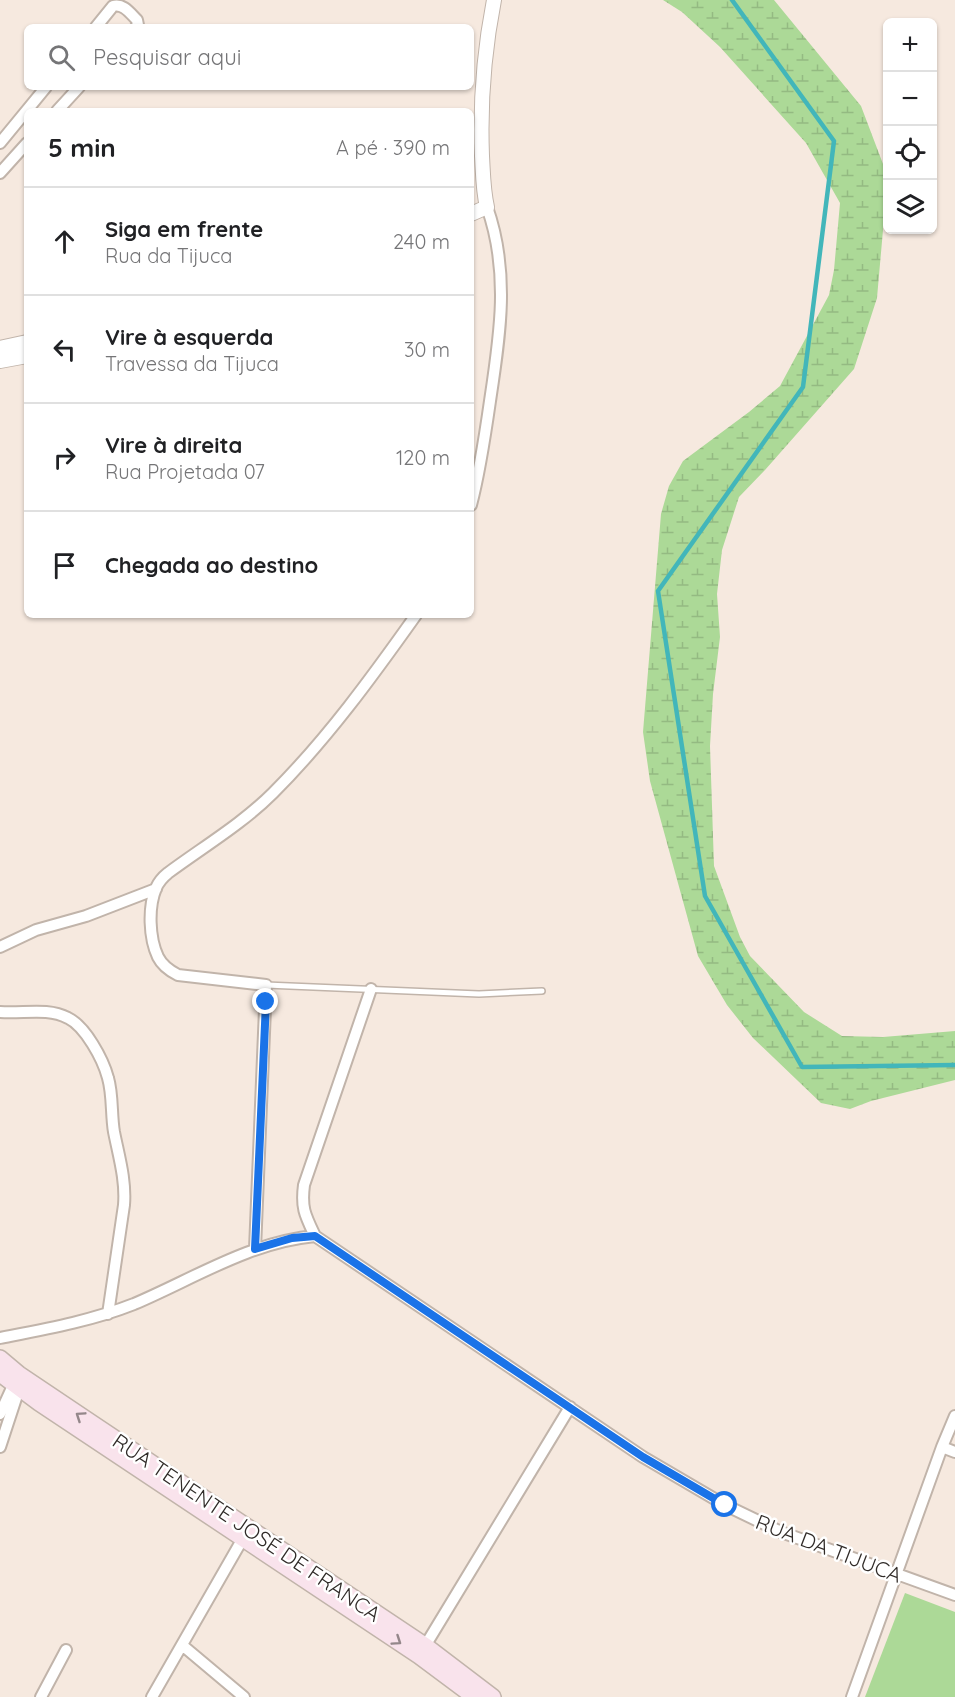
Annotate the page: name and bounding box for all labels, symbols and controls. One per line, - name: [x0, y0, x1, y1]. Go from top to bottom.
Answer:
- map controls: [883, 18, 937, 234]
- button: +: [883, 18, 937, 72]
- search box: [24, 24, 474, 90]
- icon: search: [45, 41, 78, 74]
- text: Pesquisar aqui: [93, 43, 241, 71]
- button: −: [883, 72, 937, 126]
- button: locate: [883, 126, 937, 180]
- text: 5 min: [48, 131, 116, 164]
- text: A pé · 390 m: [336, 135, 450, 160]
- button: layers: [883, 180, 937, 234]
- text: Siga em frente: [105, 215, 263, 243]
- icon: ahead: [48, 225, 81, 258]
- text: 240 m: [393, 229, 450, 254]
- text: Rua da Tijuca: [105, 243, 232, 268]
- text: Vire à esquerda: [105, 323, 273, 351]
- icon: left: [48, 333, 81, 366]
- text: 30 m: [404, 337, 450, 362]
- text: Travessa da Tijuca: [105, 351, 279, 376]
- text: Vire à direita: [105, 431, 242, 459]
- icon: right: [48, 441, 81, 474]
- text: 120 m: [396, 445, 450, 470]
- text: Rua Projetada 07: [105, 459, 265, 484]
- icon: arrive: [48, 549, 81, 582]
- text: Chegada ao destino: [105, 551, 318, 579]
- route end: [252, 988, 278, 1014]
- one-way arrow: [76, 1412, 87, 1423]
- street label: RUA TENENTE JOSÉ DE FRANCA: [108, 1427, 386, 1627]
- route start: [711, 1491, 737, 1517]
- street label: RUA DA TIJUCA: [752, 1508, 906, 1588]
- one-way arrow: [390, 1634, 401, 1645]

